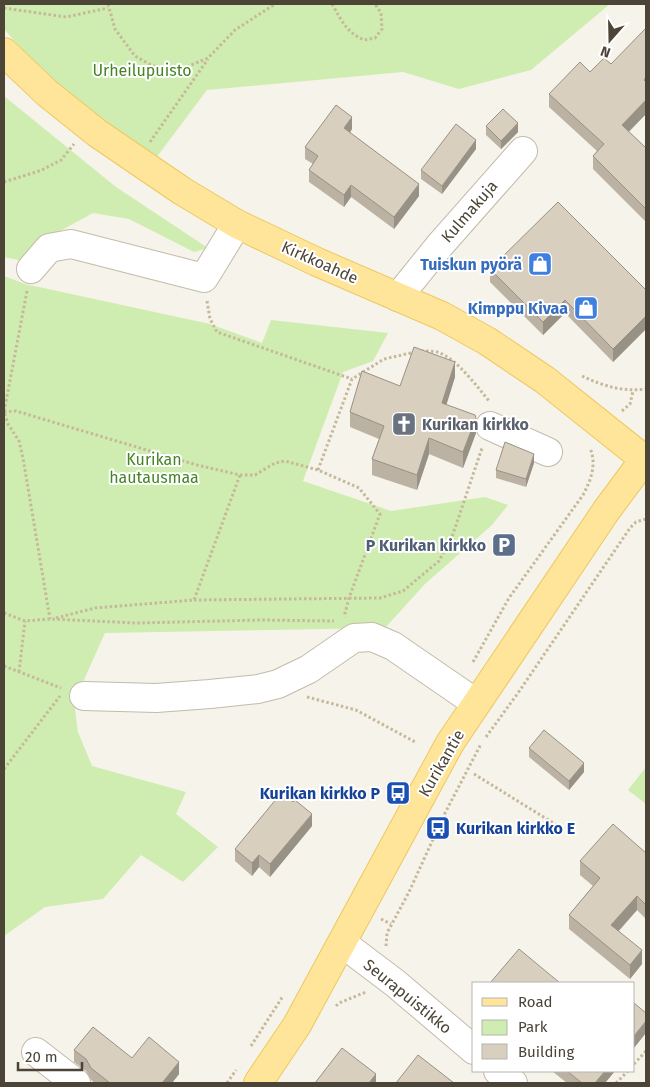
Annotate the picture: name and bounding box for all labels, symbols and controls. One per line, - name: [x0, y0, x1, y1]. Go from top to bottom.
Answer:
- north arrow: [585, 15, 635, 65]
- text: N: [598, 42, 613, 61]
- park label: Urheilupuisto: [92, 61, 192, 80]
- street label: Kulmakuja: [437, 176, 502, 246]
- street label: Kirkkoahde: [279, 237, 361, 288]
- shop icon: Tuiskun pyörä: [527, 251, 553, 277]
- place label: Tuiskun pyörä: [420, 255, 522, 274]
- shop icon: Kimppu Kivaa: [573, 295, 599, 321]
- place label: Kimppu Kivaa: [468, 299, 568, 318]
- church icon: Kurikan kirkko: [391, 411, 417, 437]
- place label: Kurikan kirkko: [422, 415, 529, 434]
- park label: Kurikan hautausmaa: [109, 450, 199, 487]
- parking icon: P Kurikan kirkko: [491, 532, 517, 558]
- place label: P Kurikan kirkko: [366, 536, 486, 555]
- street label: Kurikantie: [415, 726, 468, 800]
- bus stop icon: Kurikan kirkko P: [385, 780, 411, 806]
- place label: Kurikan kirkko P: [260, 784, 380, 803]
- bus stop icon: Kurikan kirkko E: [425, 815, 451, 841]
- place label: Kurikan kirkko E: [456, 819, 575, 838]
- street label: Seurapuistikko: [360, 955, 456, 1038]
- legend: [472, 982, 635, 1072]
- text: Road: [518, 993, 553, 1011]
- text: Park: [518, 1018, 548, 1036]
- scale bar: [18, 1040, 81, 1072]
- text: Building: [518, 1043, 574, 1061]
- text: 20 m: [25, 1048, 58, 1066]

